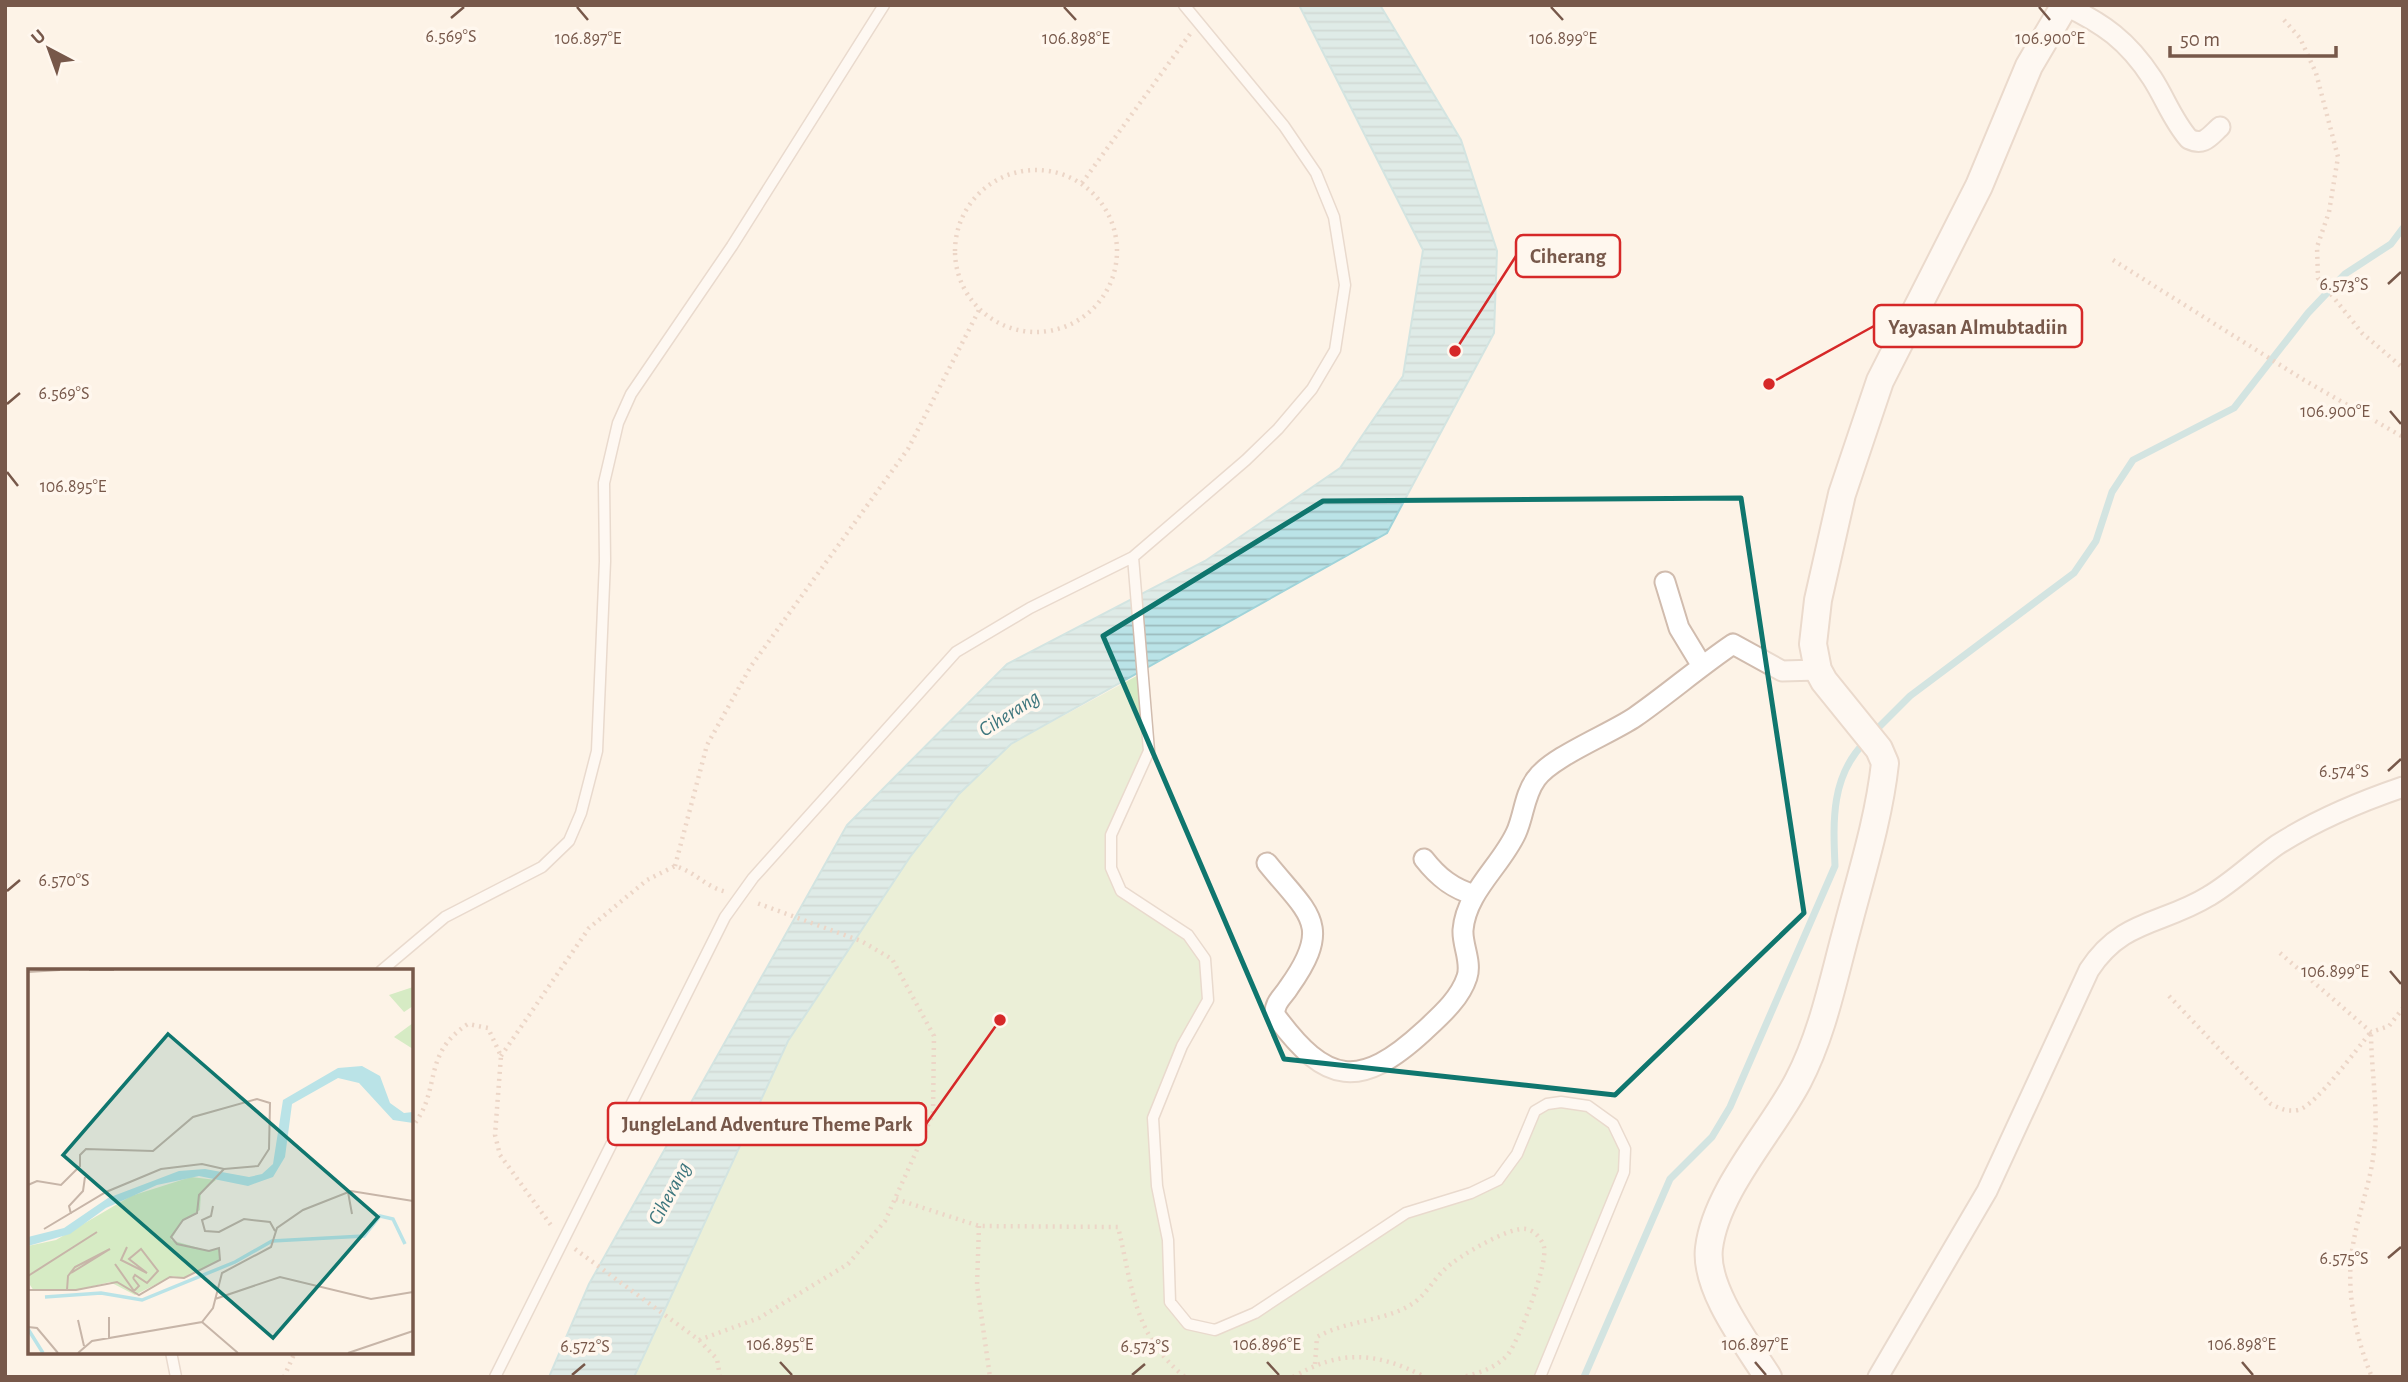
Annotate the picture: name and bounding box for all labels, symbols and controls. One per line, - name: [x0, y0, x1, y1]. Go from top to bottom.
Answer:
- north arrow: [14, 14, 84, 84]
- scale bar: [2170, 14, 2336, 58]
- text: U: [28, 26, 50, 48]
- text: 6.569°S: [426, 28, 476, 46]
- text: 50 m: [2180, 29, 2220, 50]
- text: 106.897°E: [555, 30, 622, 48]
- text: 106.898°E: [1042, 30, 1110, 48]
- text: 106.899°E: [1529, 30, 1597, 48]
- text: 106.900°E: [2015, 30, 2085, 48]
- callout: Ciherang: [1516, 235, 1620, 277]
- text: Ciherang: [1530, 246, 1607, 267]
- text: 6.573°S: [2320, 276, 2368, 294]
- callout: Yayasan Almubtadiin: [1874, 305, 2082, 347]
- text: Yayasan Almubtadiin: [1888, 317, 2068, 338]
- text: 6.569°S: [39, 385, 89, 403]
- text: 106.900°E: [2300, 403, 2370, 421]
- text: 106.895°E: [40, 478, 107, 496]
- water label: Ciherang: [975, 686, 1043, 741]
- text: 6.574°S: [2319, 763, 2369, 781]
- text: 6.570°S: [39, 872, 89, 890]
- text: 106.899°E: [2301, 963, 2369, 981]
- inset map: [28, 969, 413, 1354]
- callout: JungleLand Adventure Theme Park: [608, 1103, 926, 1145]
- text: JungleLand Adventure Theme Park: [622, 1114, 913, 1135]
- water label: Ciherang: [644, 1158, 695, 1228]
- text: 6.575°S: [2320, 1250, 2368, 1268]
- text: 106.895°E: [747, 1336, 814, 1354]
- text: 106.896°E: [1233, 1336, 1301, 1354]
- text: 106.897°E: [1722, 1336, 1789, 1354]
- text: 106.898°E: [2208, 1336, 2276, 1354]
- text: 6.572°S: [560, 1338, 610, 1356]
- text: 6.573°S: [1121, 1338, 1169, 1356]

